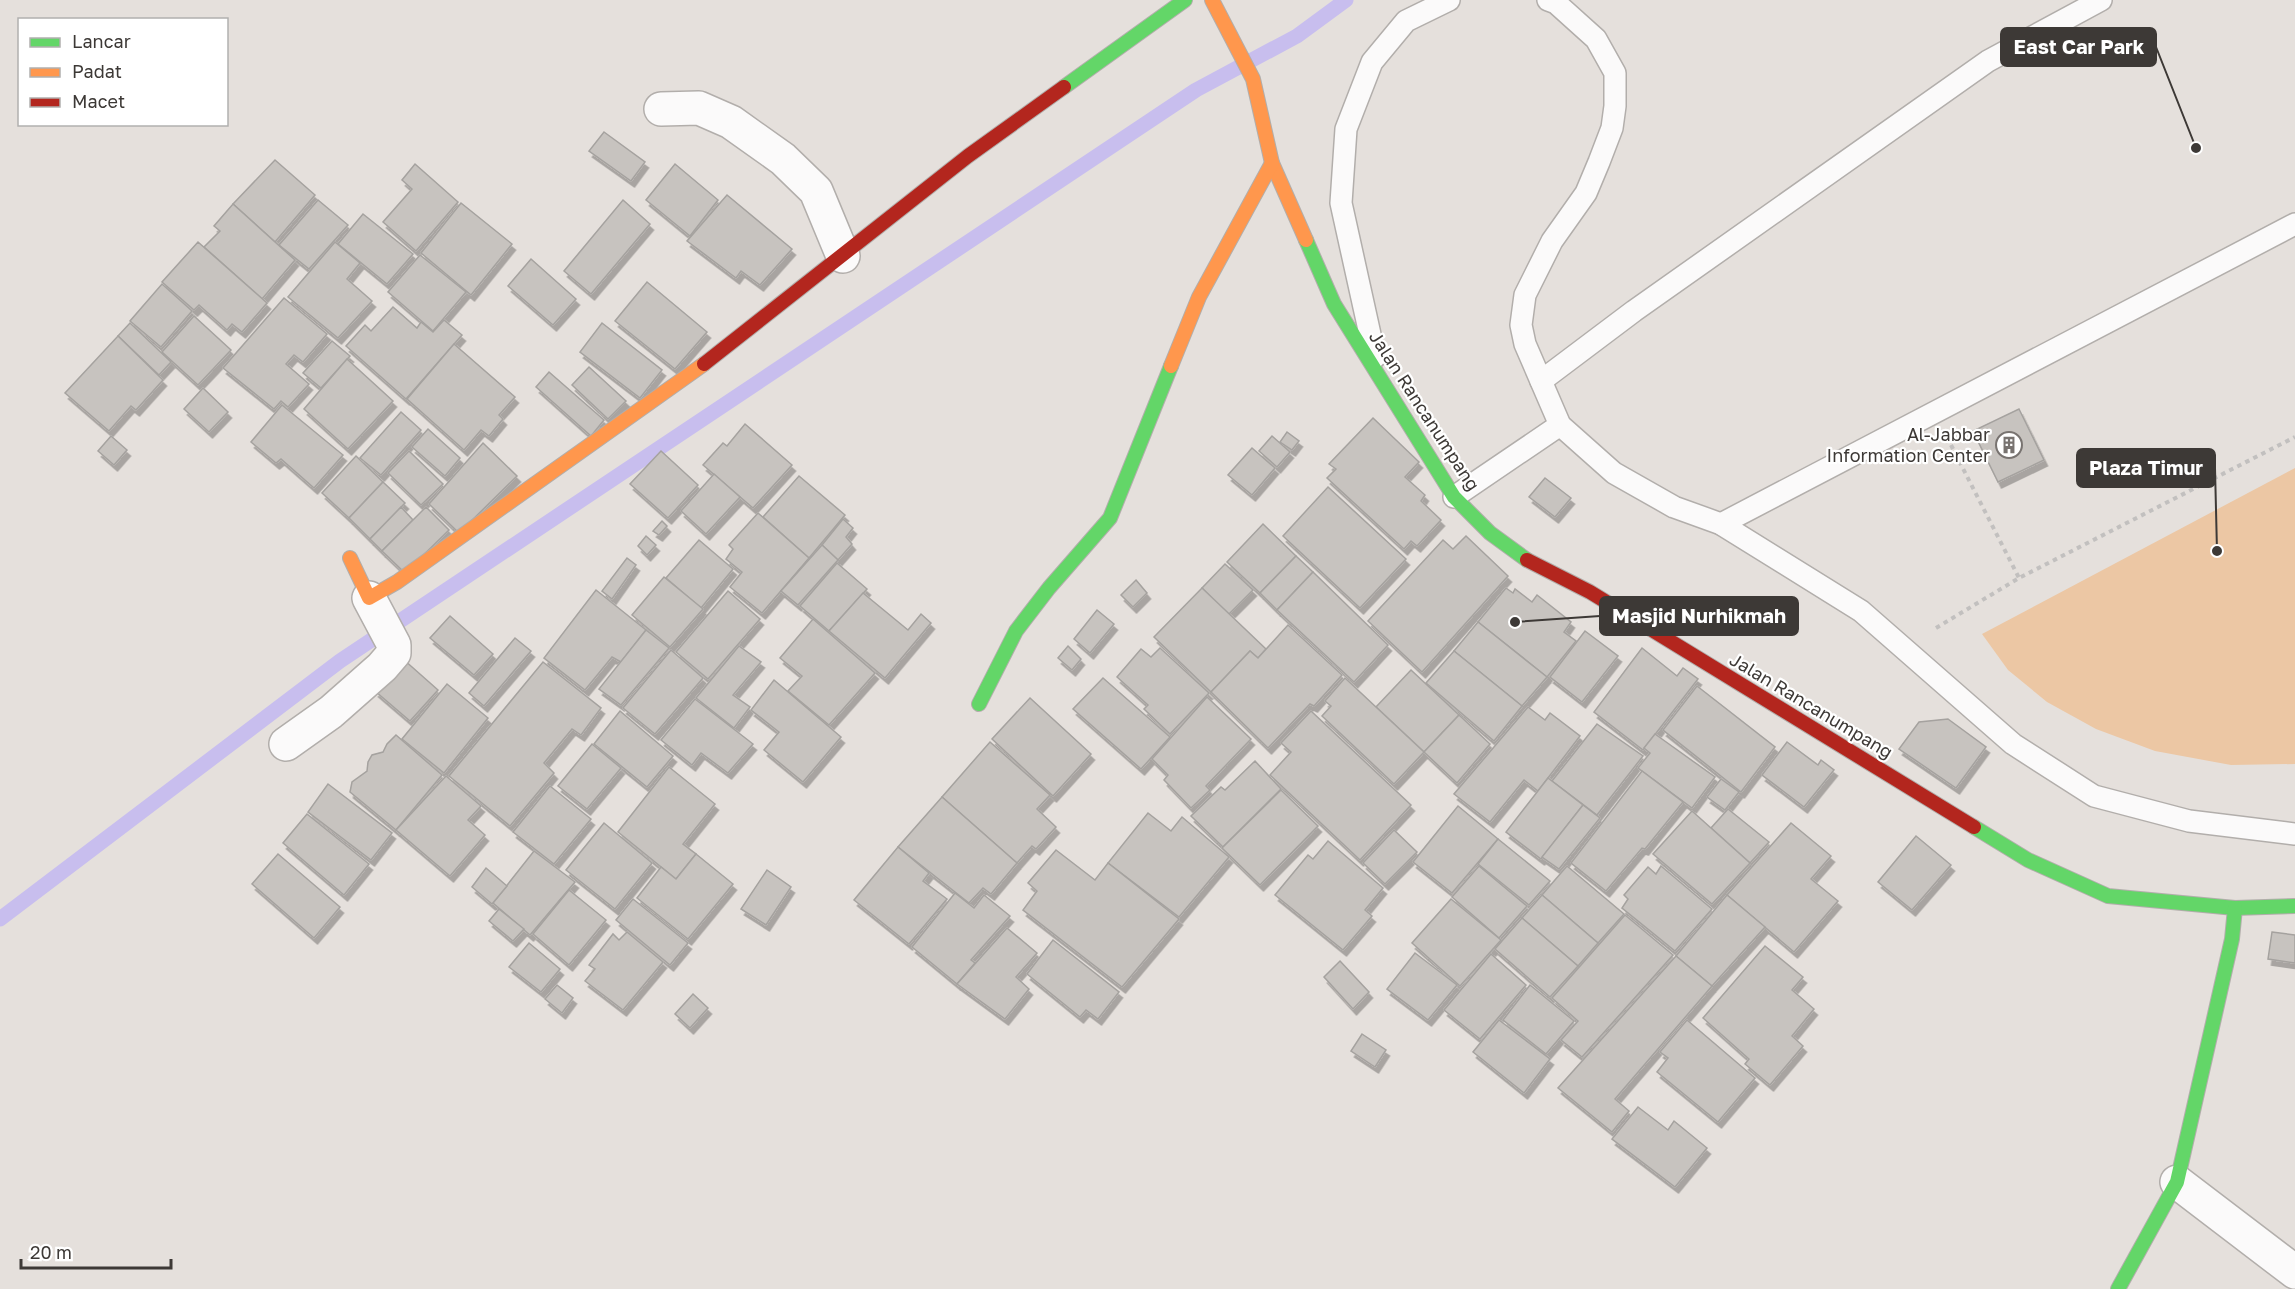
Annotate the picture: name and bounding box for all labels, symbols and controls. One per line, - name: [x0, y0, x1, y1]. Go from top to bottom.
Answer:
- legend: [18, 18, 228, 126]
- callout: East Car Park: [2001, 28, 2156, 66]
- text: Lancar: [72, 30, 131, 52]
- text: East Car Park: [2014, 34, 2145, 58]
- text: Padat: [72, 60, 122, 82]
- text: Macet: [72, 90, 125, 112]
- street label: Jalan Rancanumpang: [1365, 326, 1485, 495]
- place label: Al-Jabbar Information Center: [1827, 423, 1990, 466]
- building icon: Al-Jabbar Information Center: [1994, 430, 2024, 460]
- callout: Plaza Timur: [2077, 449, 2215, 487]
- text: Plaza Timur: [2089, 455, 2203, 479]
- callout: Masjid Nurhikmah: [1600, 597, 1798, 635]
- text: Masjid Nurhikmah: [1612, 603, 1786, 627]
- street label: Jalan Rancanumpang: [1726, 648, 1897, 763]
- scale bar: [21, 1232, 171, 1270]
- text: 20 m: [30, 1241, 72, 1263]

